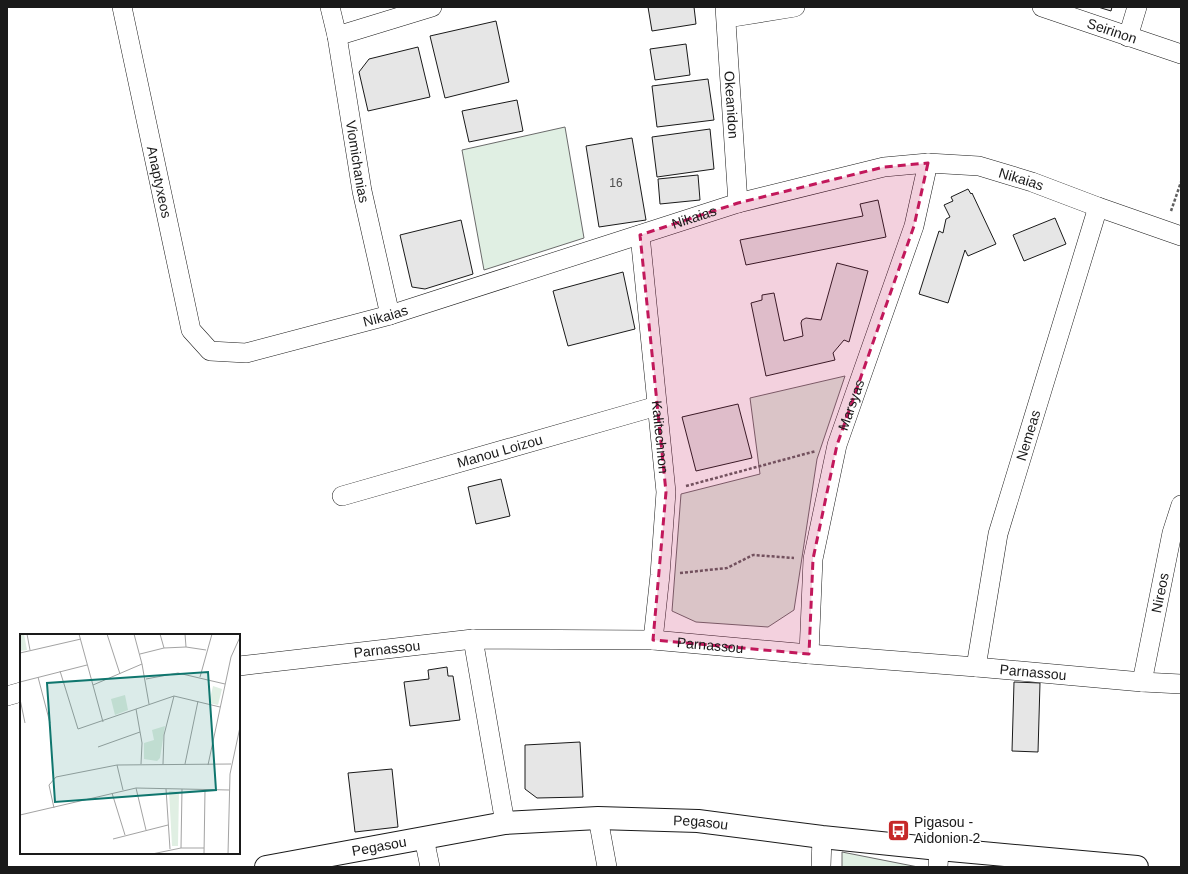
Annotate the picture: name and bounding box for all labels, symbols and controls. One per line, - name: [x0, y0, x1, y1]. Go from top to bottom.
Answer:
- street label: Seirinon: [1085, 15, 1139, 47]
- street label: Okeanidon: [721, 70, 742, 139]
- street label: Viomichanias: [343, 119, 372, 204]
- street label: Anaptyxeos: [144, 145, 175, 220]
- street label: Nikaias: [997, 164, 1046, 194]
- house number: 16: [609, 176, 623, 190]
- street label: Nikaias: [670, 202, 718, 232]
- street label: Nikaias: [361, 302, 410, 330]
- street label: Marsyas: [835, 377, 867, 433]
- street label: Kalitechnon: [649, 400, 672, 474]
- street label: Nemeas: [1013, 408, 1043, 463]
- street label: Manou Loizou: [455, 431, 544, 471]
- street label: Nireos: [1148, 571, 1172, 614]
- inset map: [20, 634, 240, 854]
- street label: Parnassou: [676, 634, 744, 656]
- street label: Parnassou: [353, 637, 421, 661]
- street label: Parnassou: [999, 661, 1067, 683]
- street label: Pegasou: [673, 812, 729, 833]
- place label: Pigasou - Aidonion 2: [914, 814, 980, 846]
- bus stop icon: Pigasou - Aidonion 2: [885, 817, 911, 843]
- street label: Pegasou: [350, 833, 408, 859]

